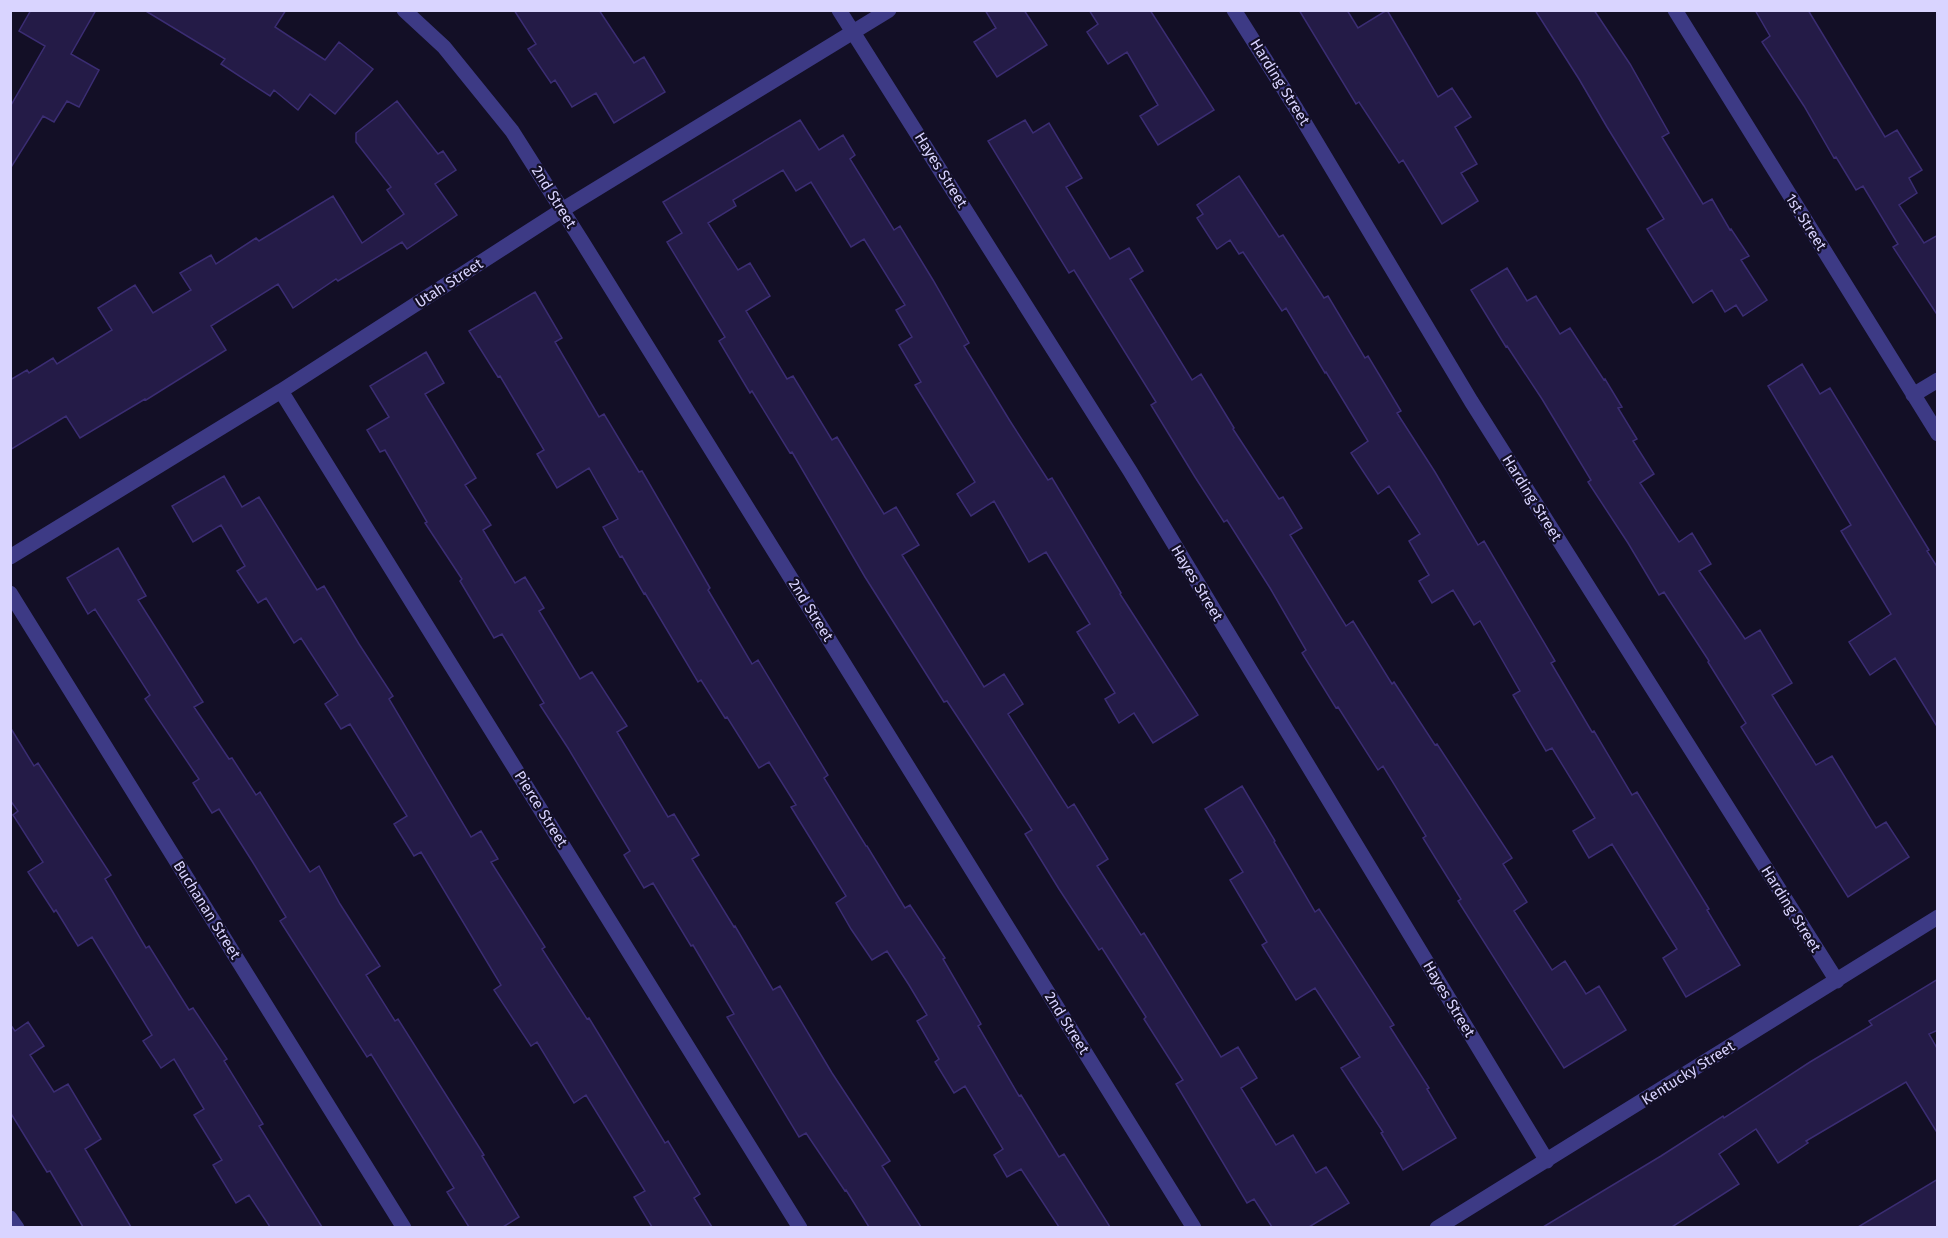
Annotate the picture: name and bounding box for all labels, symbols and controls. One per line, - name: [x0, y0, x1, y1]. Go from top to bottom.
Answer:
- street label: Harding Street: [1246, 36, 1314, 129]
- street label: Hayes Street: [911, 129, 972, 211]
- street label: 2nd Street: [528, 163, 580, 232]
- street label: 1st Street: [1782, 190, 1831, 254]
- street label: Utah Street: [412, 254, 487, 311]
- street label: Harding Street: [1498, 452, 1566, 545]
- street label: Hayes Street: [1167, 542, 1227, 625]
- street label: 2nd Street: [785, 576, 837, 645]
- street label: Pierce Street: [511, 768, 572, 851]
- street label: Buchanan Street: [170, 858, 245, 963]
- street label: Harding Street: [1757, 863, 1825, 956]
- street label: Hayes Street: [1419, 958, 1479, 1041]
- street label: 2nd Street: [1041, 989, 1093, 1058]
- street label: Kentucky Street: [1638, 1037, 1738, 1109]

